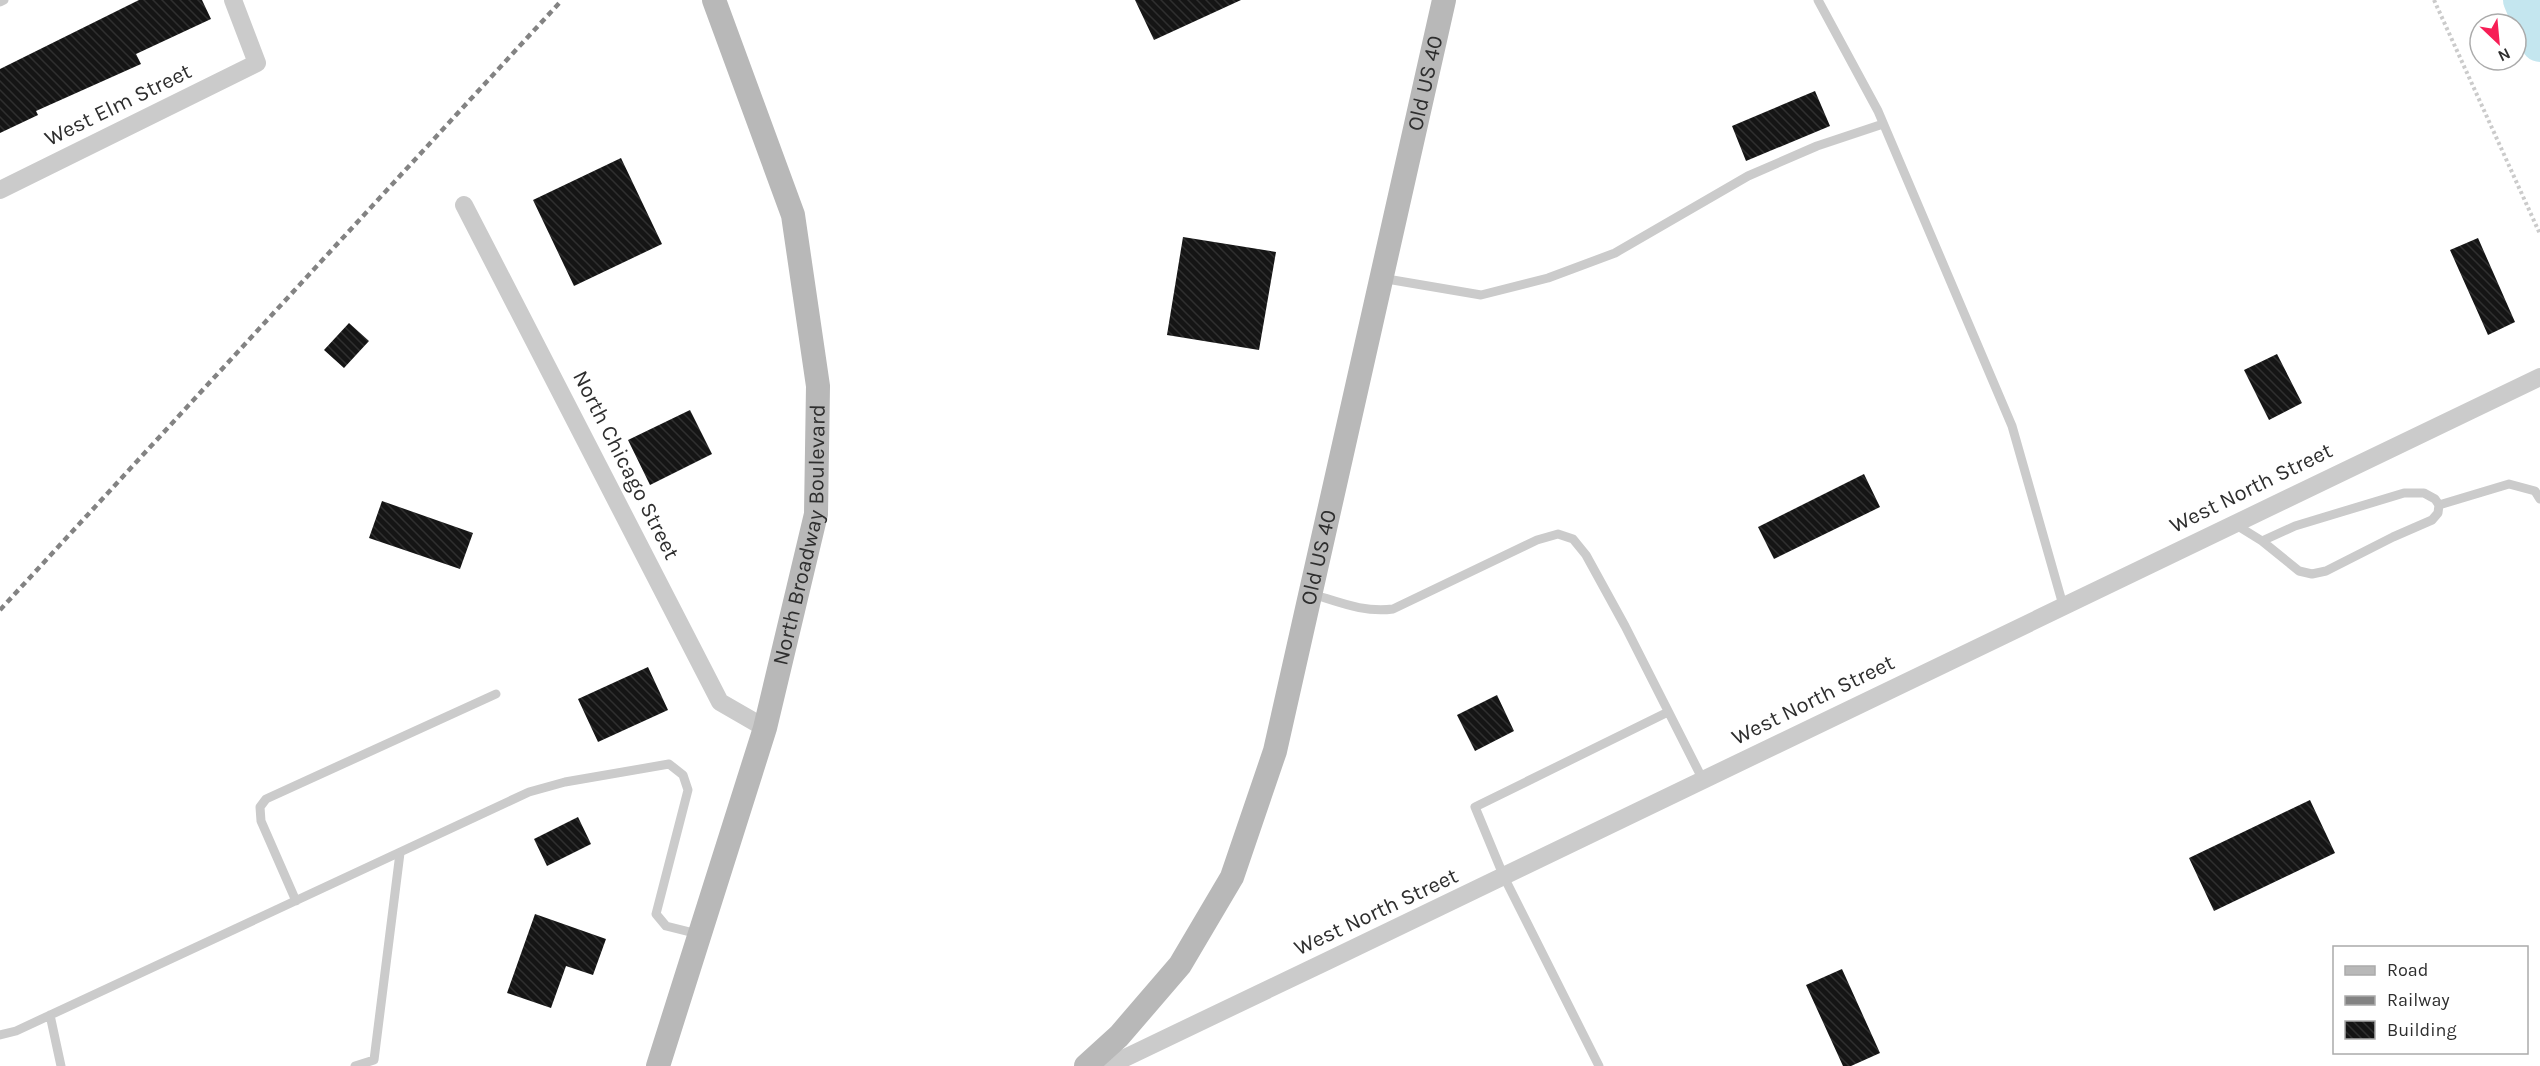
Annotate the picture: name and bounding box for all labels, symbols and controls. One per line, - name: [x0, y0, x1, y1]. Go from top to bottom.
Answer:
- north arrow: [2468, 12, 2528, 72]
- street label: Old US 40: [1402, 33, 1449, 133]
- text: N: [2495, 44, 2514, 66]
- street label: West Elm Street: [40, 58, 196, 152]
- street label: North Chicago Street: [567, 366, 685, 564]
- street label: North Broadway Boulevard: [767, 404, 831, 668]
- street label: West North Street: [2166, 437, 2336, 539]
- street label: Old US 40: [1295, 507, 1342, 608]
- street label: West North Street: [1728, 649, 1898, 751]
- street label: West North Street: [1290, 863, 1462, 961]
- legend: [2333, 946, 2528, 1054]
- text: Road: [2387, 959, 2428, 981]
- text: Railway: [2387, 989, 2450, 1011]
- text: Building: [2387, 1019, 2457, 1041]

